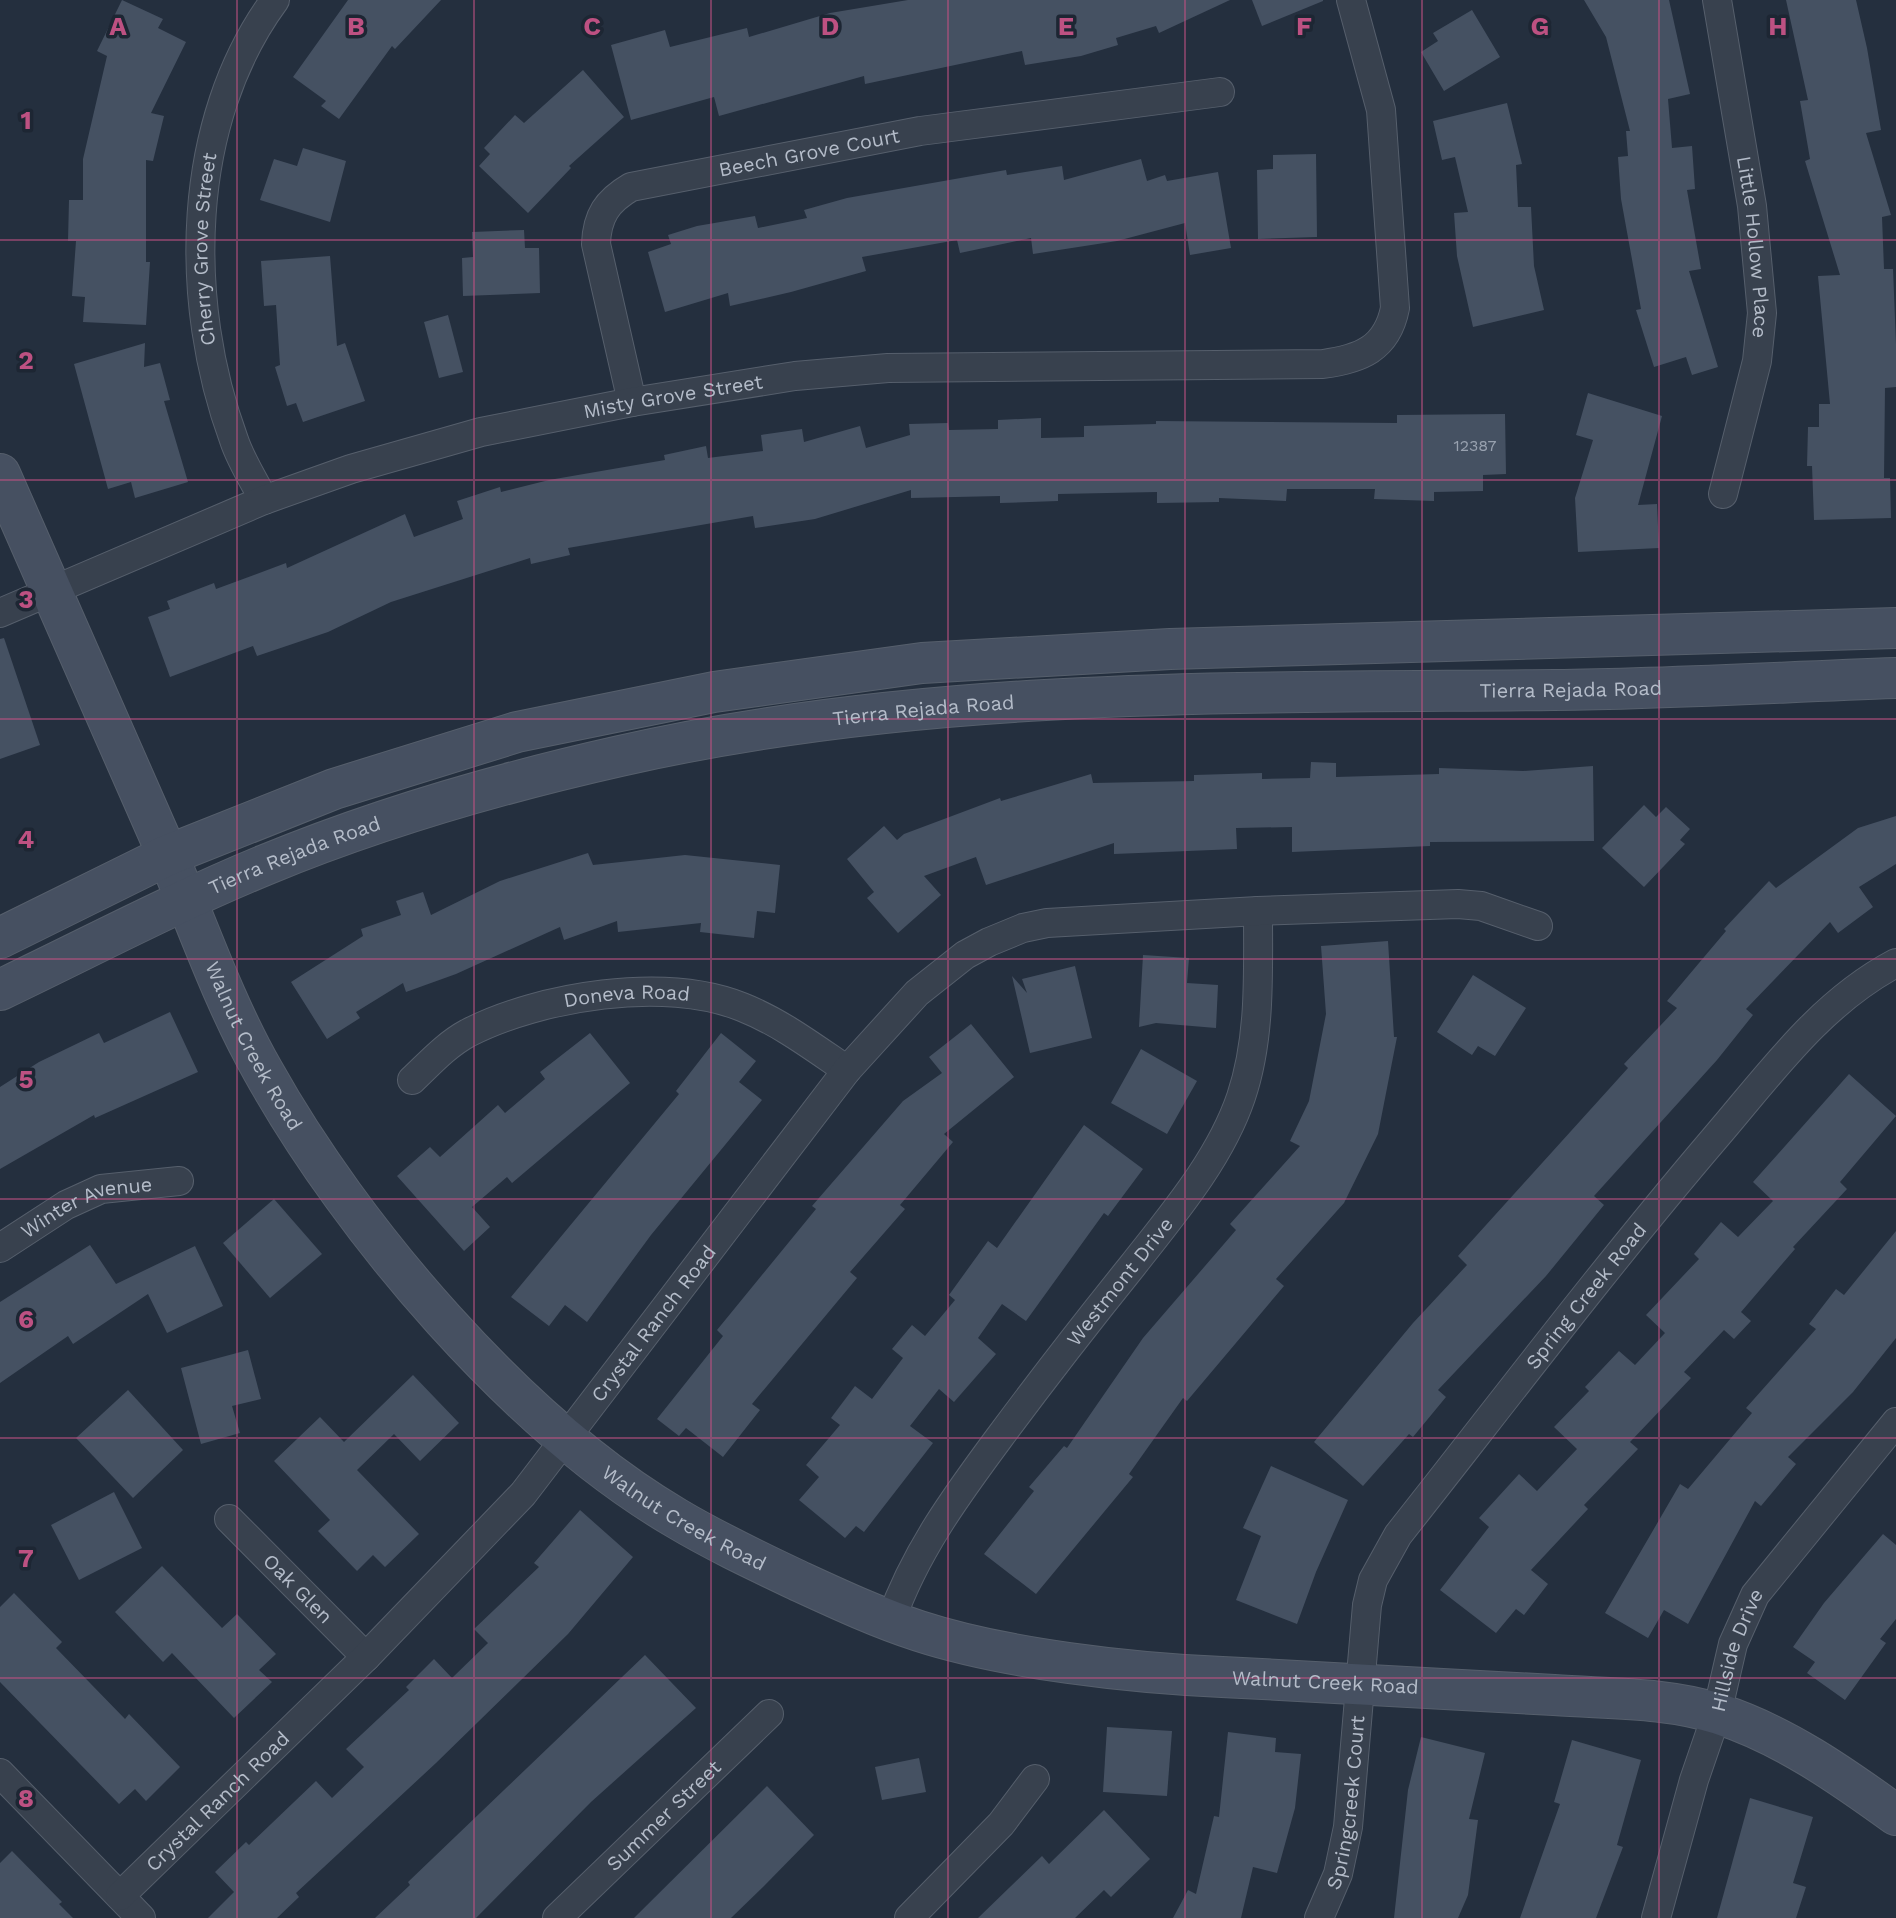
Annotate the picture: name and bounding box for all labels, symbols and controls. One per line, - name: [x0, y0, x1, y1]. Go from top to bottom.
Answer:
- text: A: [109, 11, 127, 41]
- text: B: [347, 11, 365, 41]
- text: C: [583, 11, 601, 41]
- text: D: [821, 11, 839, 41]
- text: E: [1058, 11, 1074, 41]
- text: F: [1296, 11, 1312, 41]
- text: G: [1531, 11, 1549, 41]
- text: H: [1768, 11, 1788, 41]
- text: 1: [20, 105, 32, 135]
- street label: Beech Grove Court: [717, 123, 902, 182]
- street label: Cherry Grove Street: [188, 150, 222, 348]
- street label: Little Hollow Place: [1732, 154, 1774, 339]
- text: 2: [18, 345, 34, 375]
- street label: Misty Grove Street: [581, 369, 765, 423]
- house number: 12387: [1453, 436, 1497, 455]
- text: 3: [18, 584, 34, 614]
- street label: Tierra Rejada Road: [1479, 676, 1663, 703]
- street label: Tierra Rejada Road: [831, 690, 1015, 731]
- street label: Tierra Rejada Road: [205, 811, 383, 900]
- text: 4: [18, 824, 35, 854]
- street label: Walnut Creek Road: [200, 958, 307, 1135]
- street label: Doneva Road: [561, 980, 691, 1013]
- text: 5: [18, 1064, 34, 1094]
- street label: Winter Avenue: [16, 1172, 153, 1243]
- street label: Westmont Drive: [1061, 1213, 1178, 1351]
- street label: Spring Creek Road: [1521, 1218, 1651, 1374]
- street label: Crystal Ranch Road: [586, 1240, 721, 1406]
- text: 6: [18, 1304, 34, 1334]
- street label: Walnut Creek Road: [597, 1460, 770, 1576]
- text: 7: [18, 1543, 34, 1573]
- street label: Oak Glen: [258, 1549, 338, 1628]
- street label: Hillside Drive: [1706, 1583, 1768, 1714]
- street label: Walnut Creek Road: [1231, 1665, 1419, 1699]
- street label: Springcreek Court: [1321, 1714, 1370, 1893]
- street label: Crystal Ranch Road: [141, 1726, 294, 1876]
- street label: Summer Street: [601, 1754, 726, 1876]
- text: 8: [18, 1783, 34, 1813]

